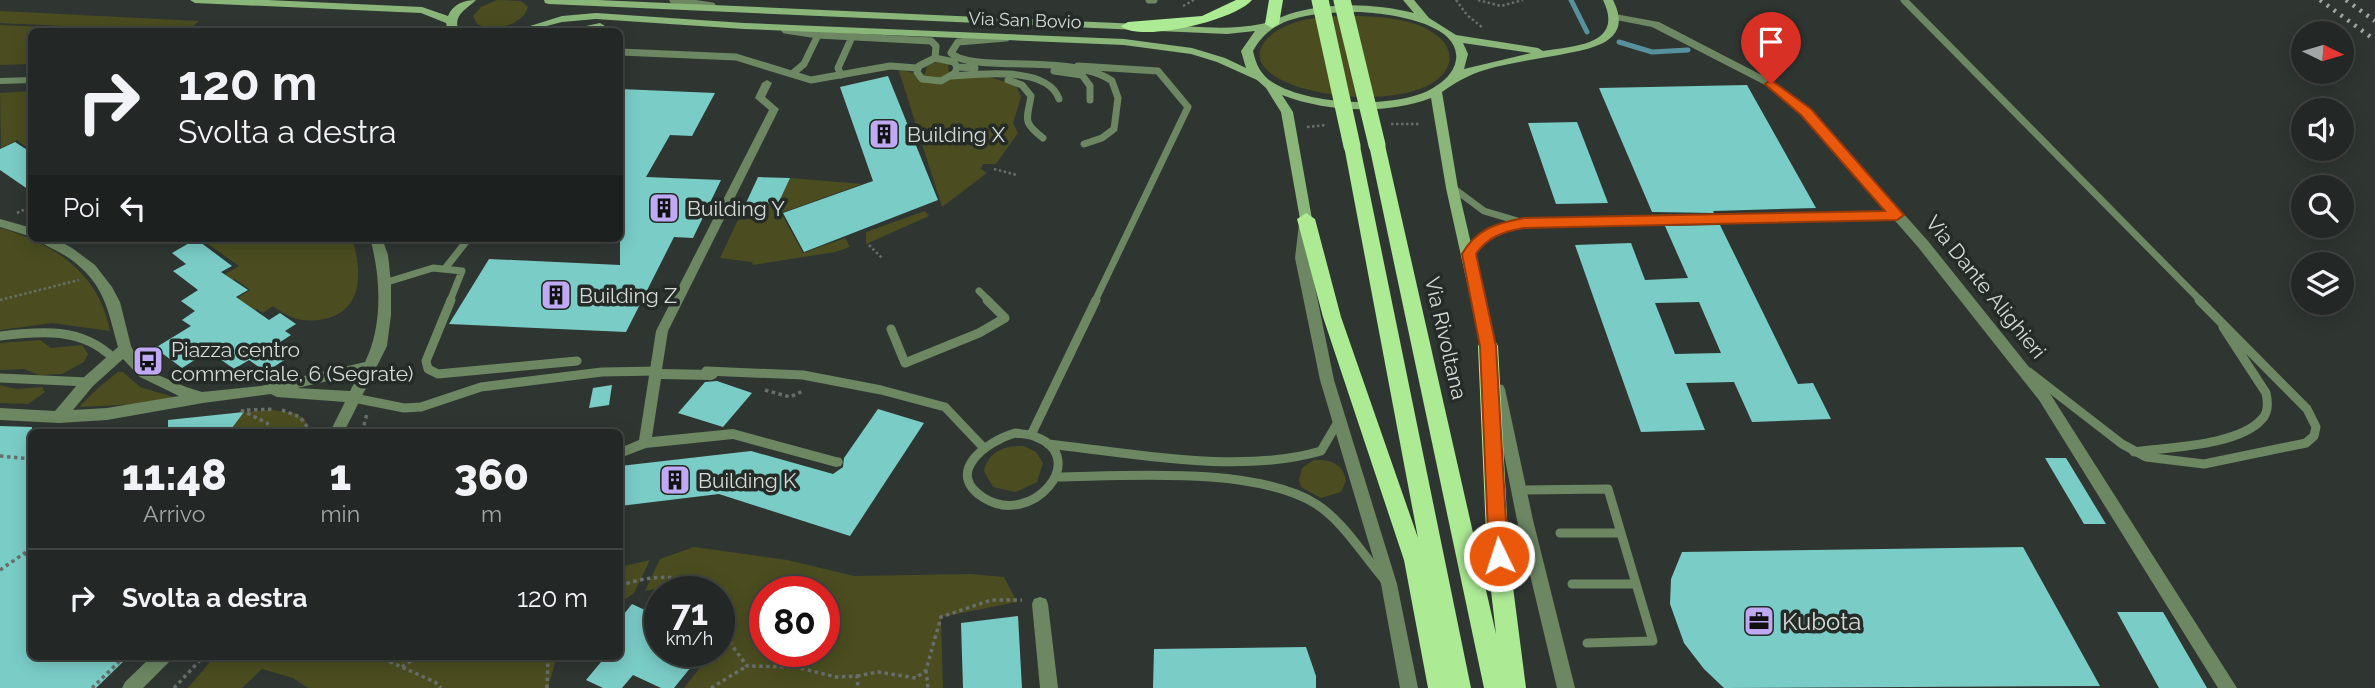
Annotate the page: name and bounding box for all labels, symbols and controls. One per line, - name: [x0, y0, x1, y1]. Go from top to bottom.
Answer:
- street label: Via San Bovio: [968, 8, 1082, 32]
- pin: [1741, 12.0, 1801, 84]
- north arrow: [2291, 21, 2354, 84]
- map controls: [2291, 21, 2354, 315]
- icon: arrive: [1752, 23, 1790, 61]
- text: 120 m: [178, 54, 317, 111]
- icon: right: [63, 56, 154, 147]
- button: sound: [2291, 98, 2354, 161]
- text: Svolta a destra: [178, 113, 397, 150]
- building icon: Building X: [867, 117, 901, 151]
- place label: Building X: [907, 122, 1006, 147]
- button: search: [2291, 175, 2354, 238]
- icon: left: [114, 189, 152, 227]
- building icon: Building Y: [647, 191, 681, 225]
- text: Poi: [63, 193, 100, 223]
- place label: Building Y: [687, 196, 785, 221]
- street label: Via Dante Alighieri: [1921, 211, 2051, 363]
- button: layers: [2291, 252, 2354, 315]
- street label: Via Rivoltana: [1420, 274, 1472, 402]
- building icon: Building Z: [539, 278, 573, 312]
- place label: Building Z: [579, 283, 677, 308]
- place label: Piazza centro commerciale, 6 (Segrate): [171, 337, 413, 386]
- bus stop icon: Piazza centro commerciale, 6 (Segrate): [131, 344, 165, 378]
- text: 11:48: [122, 451, 227, 500]
- text: 1: [329, 451, 351, 500]
- text: 360: [454, 451, 529, 500]
- building icon: Building K: [658, 463, 692, 497]
- place label: Building K: [698, 468, 797, 493]
- text: Arrivo: [143, 500, 205, 527]
- text: min: [320, 500, 360, 527]
- text: m: [481, 500, 502, 527]
- position arrow: [1462, 519, 1536, 593]
- speed limit sign: 80: [749, 576, 840, 667]
- icon: right: [63, 579, 101, 617]
- text: Svolta a destra: [122, 583, 308, 613]
- text: 120 m: [517, 583, 588, 613]
- text: 71: [671, 592, 708, 633]
- office icon: Kubota: [1742, 604, 1776, 638]
- place label: Kubota: [1782, 607, 1861, 636]
- text: km/h: [666, 628, 713, 649]

